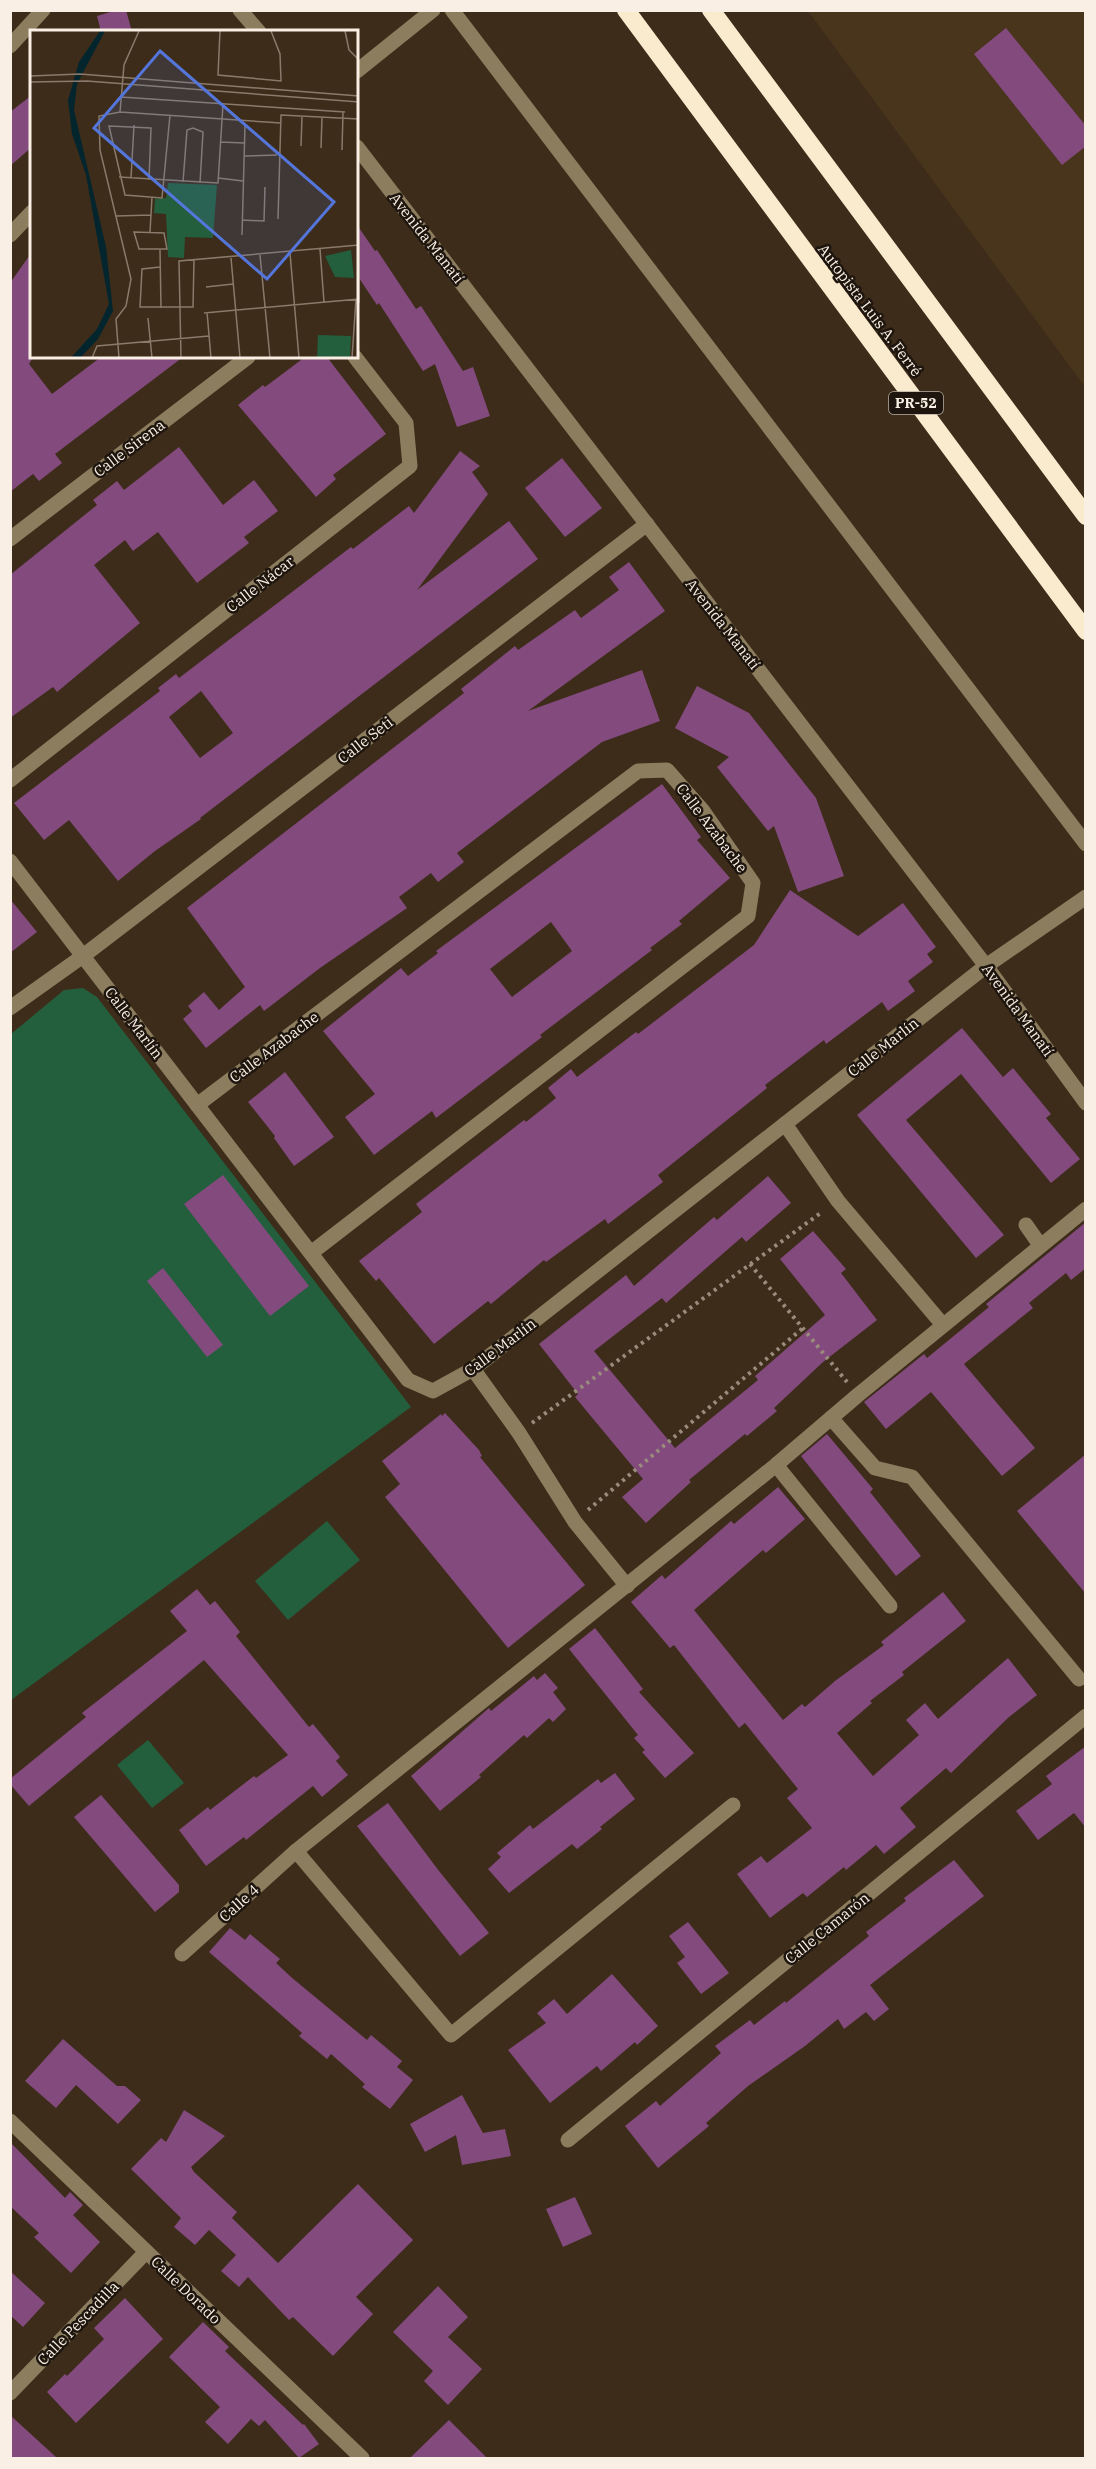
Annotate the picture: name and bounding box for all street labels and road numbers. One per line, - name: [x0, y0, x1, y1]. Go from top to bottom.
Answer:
- street label: Avenida Manatí: [386, 189, 468, 287]
- street label: Autopista Luis A. Ferré: [814, 240, 926, 380]
- road number: PR-52: [889, 392, 943, 414]
- street label: Calle Sirena: [90, 415, 168, 481]
- street label: Calle Nácar: [222, 551, 298, 616]
- street label: Avenida Manatí: [682, 575, 764, 673]
- street label: Calle Seti: [333, 712, 397, 768]
- street label: Calle Azabache: [672, 780, 752, 876]
- street label: Avenida Manatí: [978, 960, 1058, 1060]
- street label: Calle Marlín: [101, 983, 167, 1063]
- street label: Calle Azabache: [226, 1007, 322, 1087]
- street label: Calle Marlín: [844, 1013, 923, 1081]
- street label: Calle Marlín: [460, 1314, 540, 1380]
- street label: Calle 4: [215, 1880, 263, 1926]
- street label: Calle Camarón: [781, 1888, 873, 1968]
- street label: Calle Dorado: [147, 2252, 225, 2328]
- street label: Calle Pescadilla: [33, 2277, 123, 2369]

